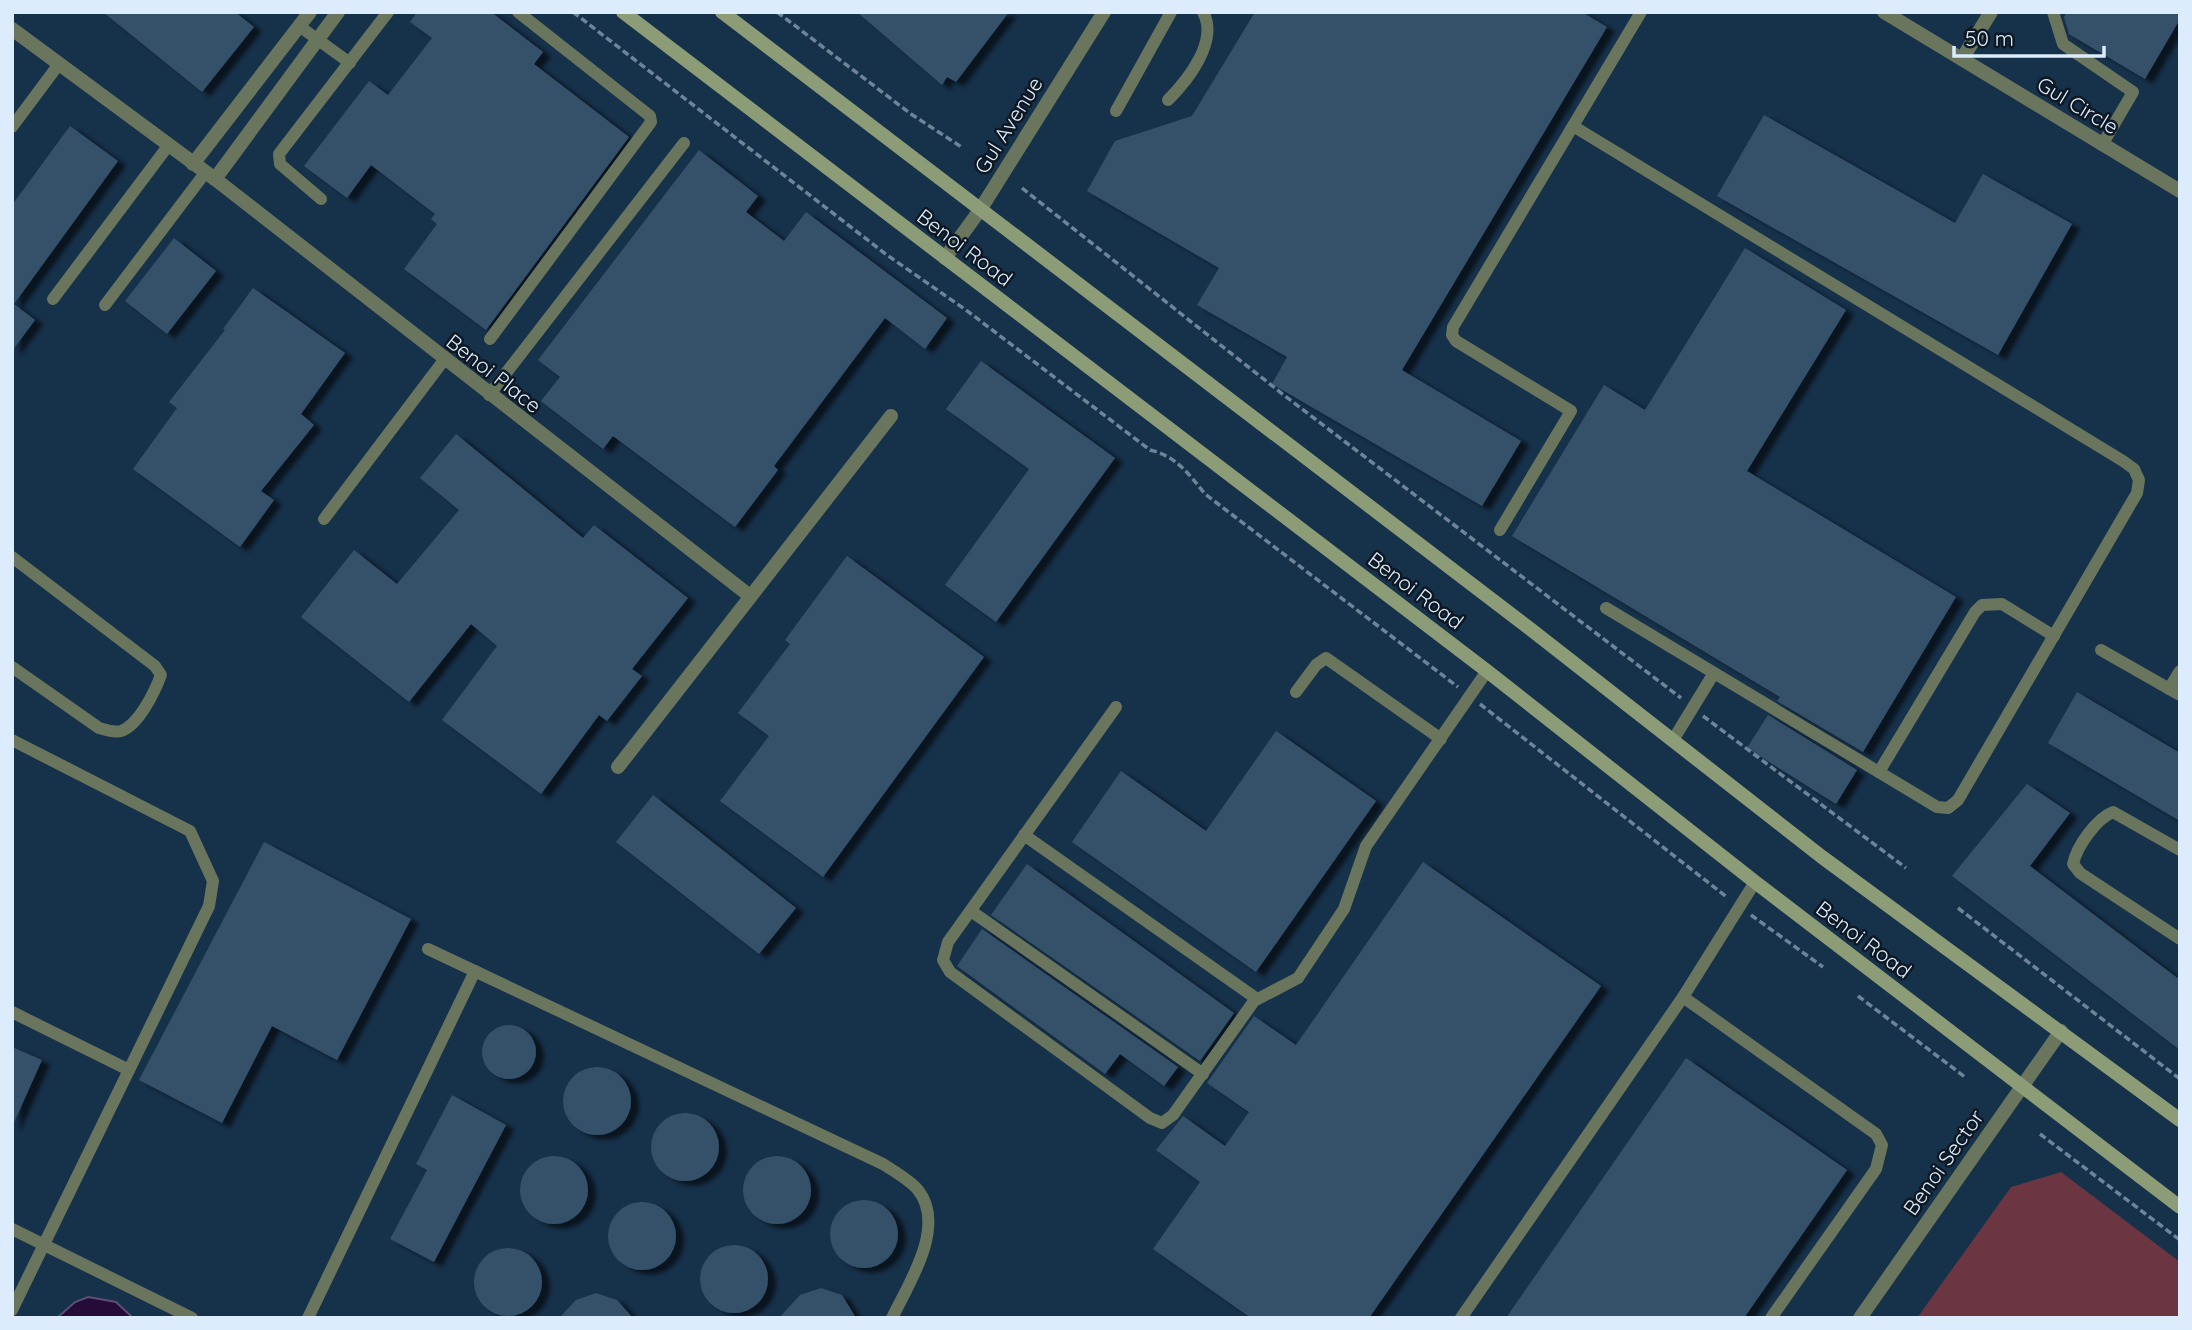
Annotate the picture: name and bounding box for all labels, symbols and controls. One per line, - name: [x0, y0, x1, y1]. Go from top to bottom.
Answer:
- scale bar: [1954, 14, 2104, 58]
- text: 50 m: [1965, 25, 2014, 51]
- street label: Gul Circle: [2033, 71, 2123, 139]
- street label: Gul Avenue: [968, 72, 1048, 178]
- street label: Benoi Road: [912, 203, 1018, 291]
- street label: Benoi Place: [441, 328, 547, 418]
- street label: Benoi Road: [1363, 546, 1469, 634]
- street label: Benoi Road: [1811, 895, 1917, 983]
- street label: Benoi Sector: [1897, 1104, 1989, 1220]

